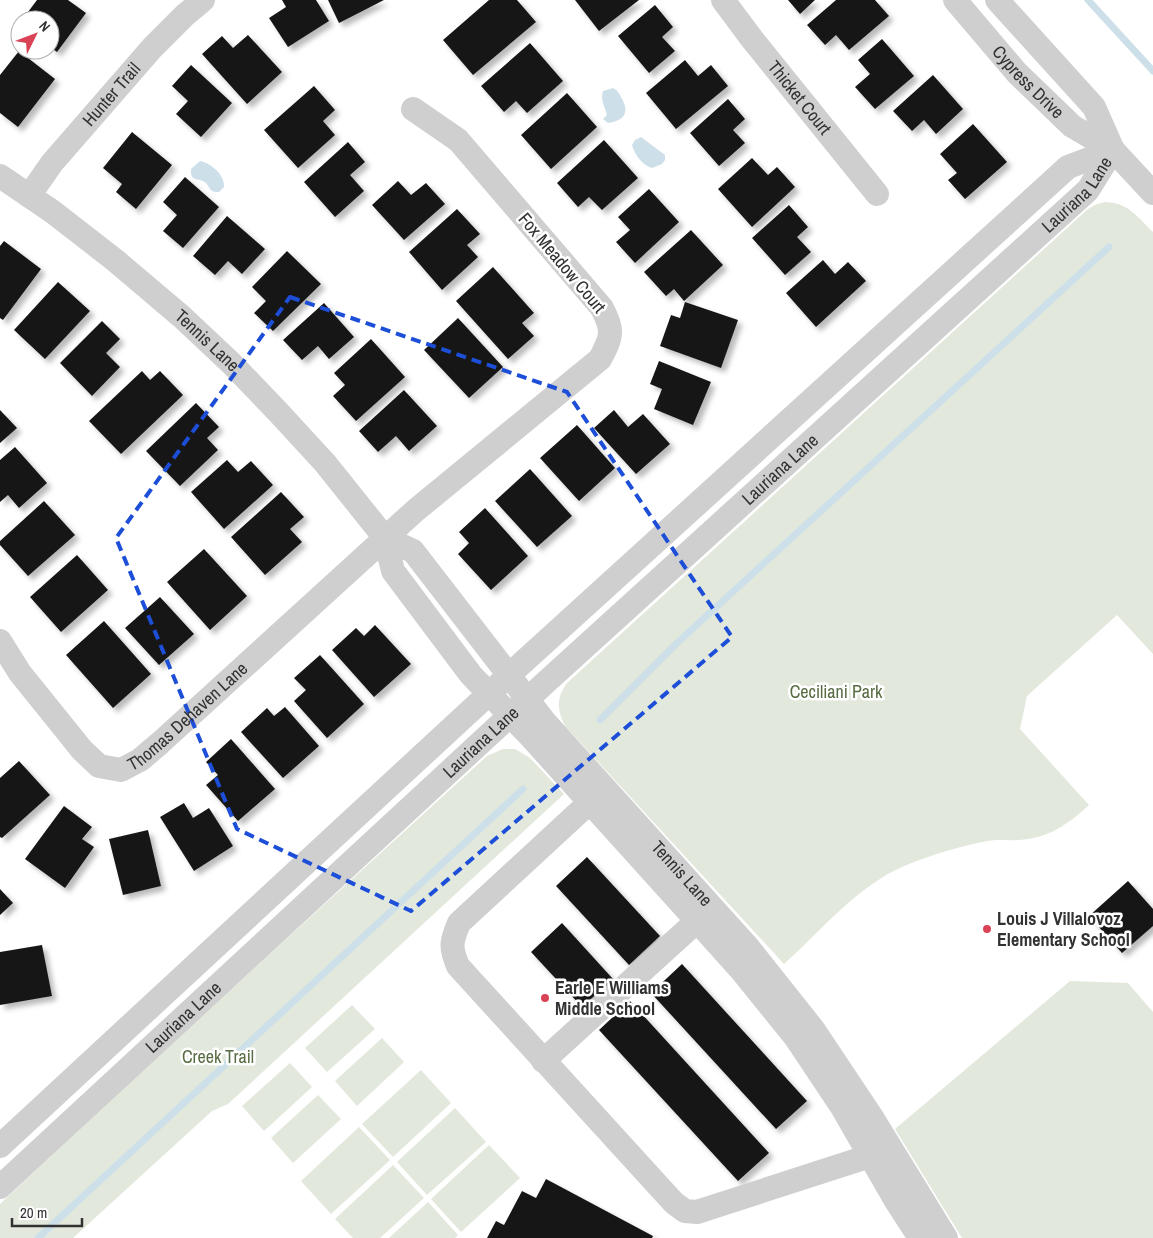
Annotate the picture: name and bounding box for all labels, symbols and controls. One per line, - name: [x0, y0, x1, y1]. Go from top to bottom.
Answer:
- north arrow: [10, 10, 60, 60]
- text: N: [35, 17, 54, 35]
- street label: Cypress Drive: [987, 40, 1070, 124]
- street label: Thicket Court: [762, 55, 837, 140]
- street label: Hunter Trail: [76, 57, 146, 132]
- street label: Lauriana Lane: [1036, 152, 1118, 238]
- street label: Fox Meadow Court: [513, 207, 612, 318]
- street label: Tennis Lane: [170, 303, 246, 377]
- street label: Lauriana Lane: [736, 428, 824, 510]
- street label: Thomas Dehaven Lane: [123, 656, 253, 776]
- park label: Ceciliani Park: [790, 679, 883, 704]
- street label: Lauriana Lane: [437, 700, 524, 783]
- street label: Tennis Lane: [646, 835, 718, 912]
- place label: Louis J Villalovoz Elementary School: [997, 906, 1130, 952]
- marker: Louis J Villalovoz Elementary School: [981, 923, 993, 935]
- street label: Lauriana Lane: [140, 975, 227, 1058]
- place label: Earle E Williams Middle School: [555, 975, 669, 1021]
- marker: Earle E Williams Middle School: [539, 992, 551, 1004]
- park label: Creek Trail: [182, 1044, 254, 1069]
- scale bar: [12, 1196, 82, 1228]
- text: 20 m: [20, 1202, 47, 1223]

